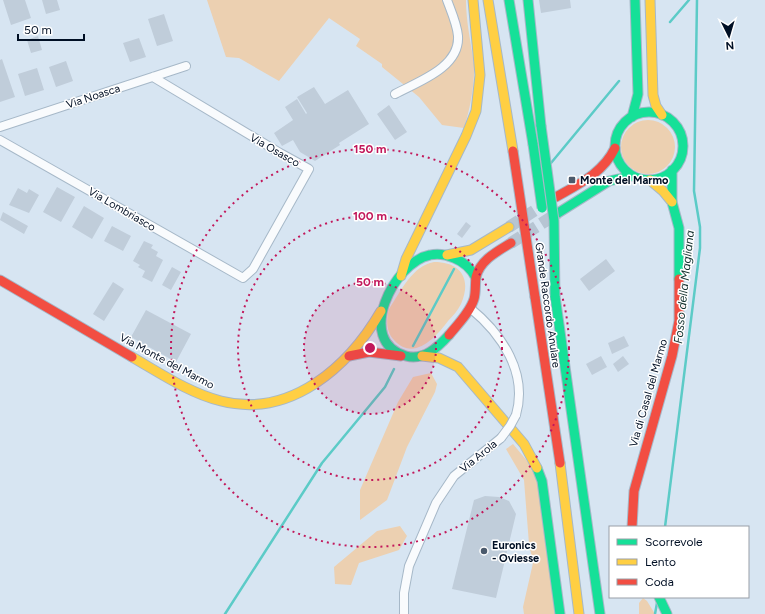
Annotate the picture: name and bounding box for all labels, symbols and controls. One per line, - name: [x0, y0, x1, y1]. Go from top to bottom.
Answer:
- scale bar: [18, 16, 84, 42]
- north arrow: [709, 16, 749, 56]
- text: 50 m: [24, 23, 52, 37]
- text: N: [725, 39, 735, 52]
- street label: Via Noasca: [65, 82, 122, 111]
- street label: Via Osasco: [248, 131, 302, 170]
- text: 150 m: [353, 142, 387, 156]
- place label: Monte del Marmo: [580, 174, 669, 187]
- marker: Monte del Marmo: [567, 175, 577, 185]
- street label: Via Lombriasco: [86, 185, 158, 234]
- text: 100 m: [353, 209, 387, 223]
- water label: Fosso della Magliana: [671, 230, 697, 344]
- street label: Grande Raccordo Anulare: [532, 242, 563, 369]
- text: 50 m: [356, 275, 384, 289]
- street label: Via Monte del Marmo: [117, 331, 216, 392]
- street label: Via di Casal del Marmo: [627, 338, 670, 449]
- centre of rings: [363, 341, 377, 355]
- street label: Via Arola: [457, 437, 500, 475]
- legend: [609, 526, 749, 598]
- text: Scorrevole: [645, 535, 703, 549]
- place label: Euronics - Oviesse: [492, 539, 539, 565]
- marker: Euronics - Oviesse: [479, 546, 489, 556]
- text: Lento: [645, 555, 676, 569]
- text: Coda: [645, 575, 674, 589]

